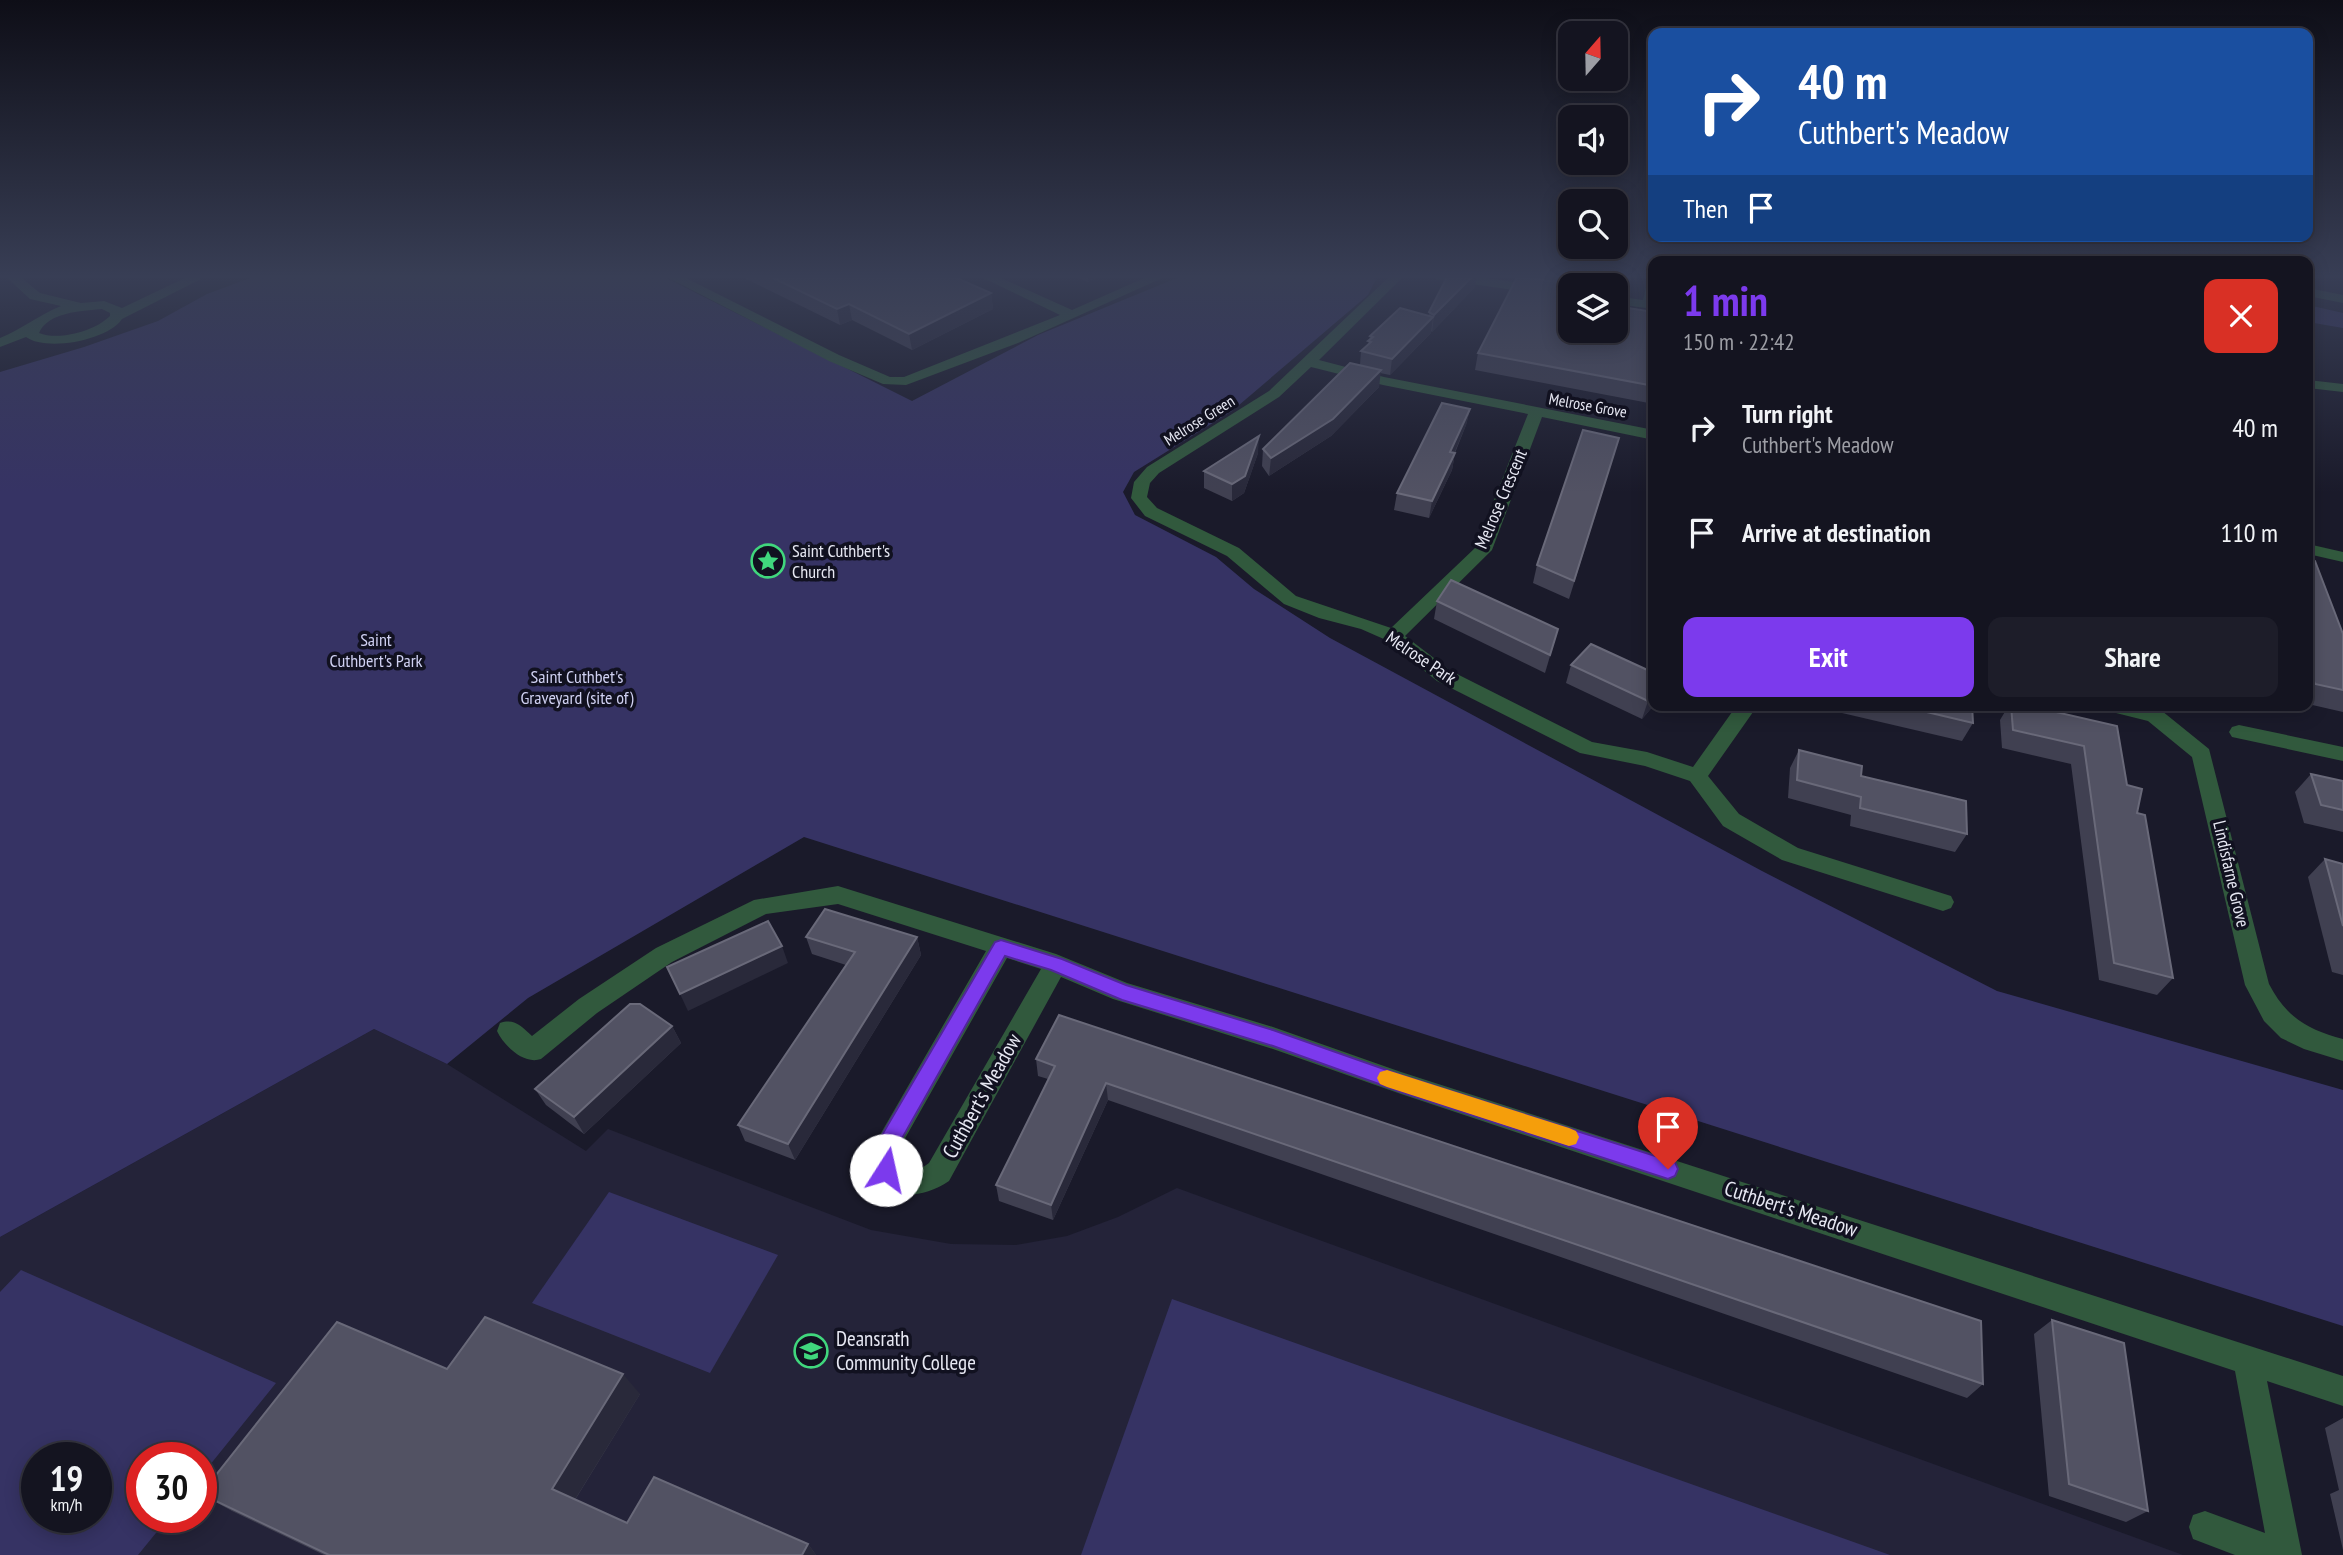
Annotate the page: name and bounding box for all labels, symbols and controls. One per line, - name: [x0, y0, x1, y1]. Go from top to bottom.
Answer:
- north arrow: [1558, 21, 1628, 91]
- map controls: [1558, 21, 1628, 343]
- text: 40 m: [1798, 49, 1887, 113]
- icon: right: [1683, 56, 1774, 147]
- button: sound: [1558, 105, 1628, 175]
- text: Cuthbert's Meadow: [1798, 111, 2009, 153]
- button: search: [1558, 189, 1628, 259]
- icon: arrive: [1742, 189, 1780, 227]
- text: Then: [1683, 192, 1728, 225]
- button: layers: [1558, 273, 1628, 343]
- text: 1 min: [1683, 273, 1768, 328]
- button: close: [2204, 279, 2278, 353]
- text: 150 m · 22:42: [1683, 327, 1795, 356]
- street label: Melrose Grove: [1547, 388, 1629, 422]
- street label: Melrose Green: [1160, 390, 1238, 450]
- text: Turn right: [1742, 397, 1833, 430]
- icon: right: [1683, 409, 1721, 447]
- text: 40 m: [2232, 411, 2278, 444]
- text: Cuthbert's Meadow: [1742, 430, 1894, 459]
- street label: Melrose Crescent: [1469, 445, 1532, 552]
- icon: arrive: [1683, 514, 1721, 552]
- text: Arrive at destination: [1742, 516, 1931, 549]
- text: 110 m: [2220, 516, 2278, 549]
- place label: Saint Cuthbert's Church: [792, 539, 890, 583]
- place icon: Saint Cuthbert's Church: [749, 542, 787, 580]
- button: Exit: [1683, 617, 1974, 697]
- button: Share: [1988, 617, 2278, 697]
- street label: Melrose Park: [1382, 626, 1461, 689]
- park label: Saint Cuthbert's Park: [329, 628, 423, 672]
- park label: Saint Cuthbet's Graveyard (site of): [520, 665, 634, 709]
- street label: Lindisfarne Grove: [2208, 818, 2255, 929]
- street label: Cuthbert's Meadow: [936, 1028, 1027, 1163]
- pin: [1638, 1097, 1698, 1169]
- icon: arrive: [1649, 1108, 1687, 1146]
- position arrow: [849, 1133, 923, 1207]
- street label: Cuthbert's Meadow: [1721, 1174, 1862, 1243]
- place label: Deansrath Community College: [836, 1325, 976, 1376]
- school or university icon: Deansrath Community College: [792, 1332, 830, 1370]
- speed limit sign: 30: [126, 1442, 217, 1533]
- text: 19: [50, 1455, 83, 1501]
- text: km/h: [51, 1493, 82, 1516]

